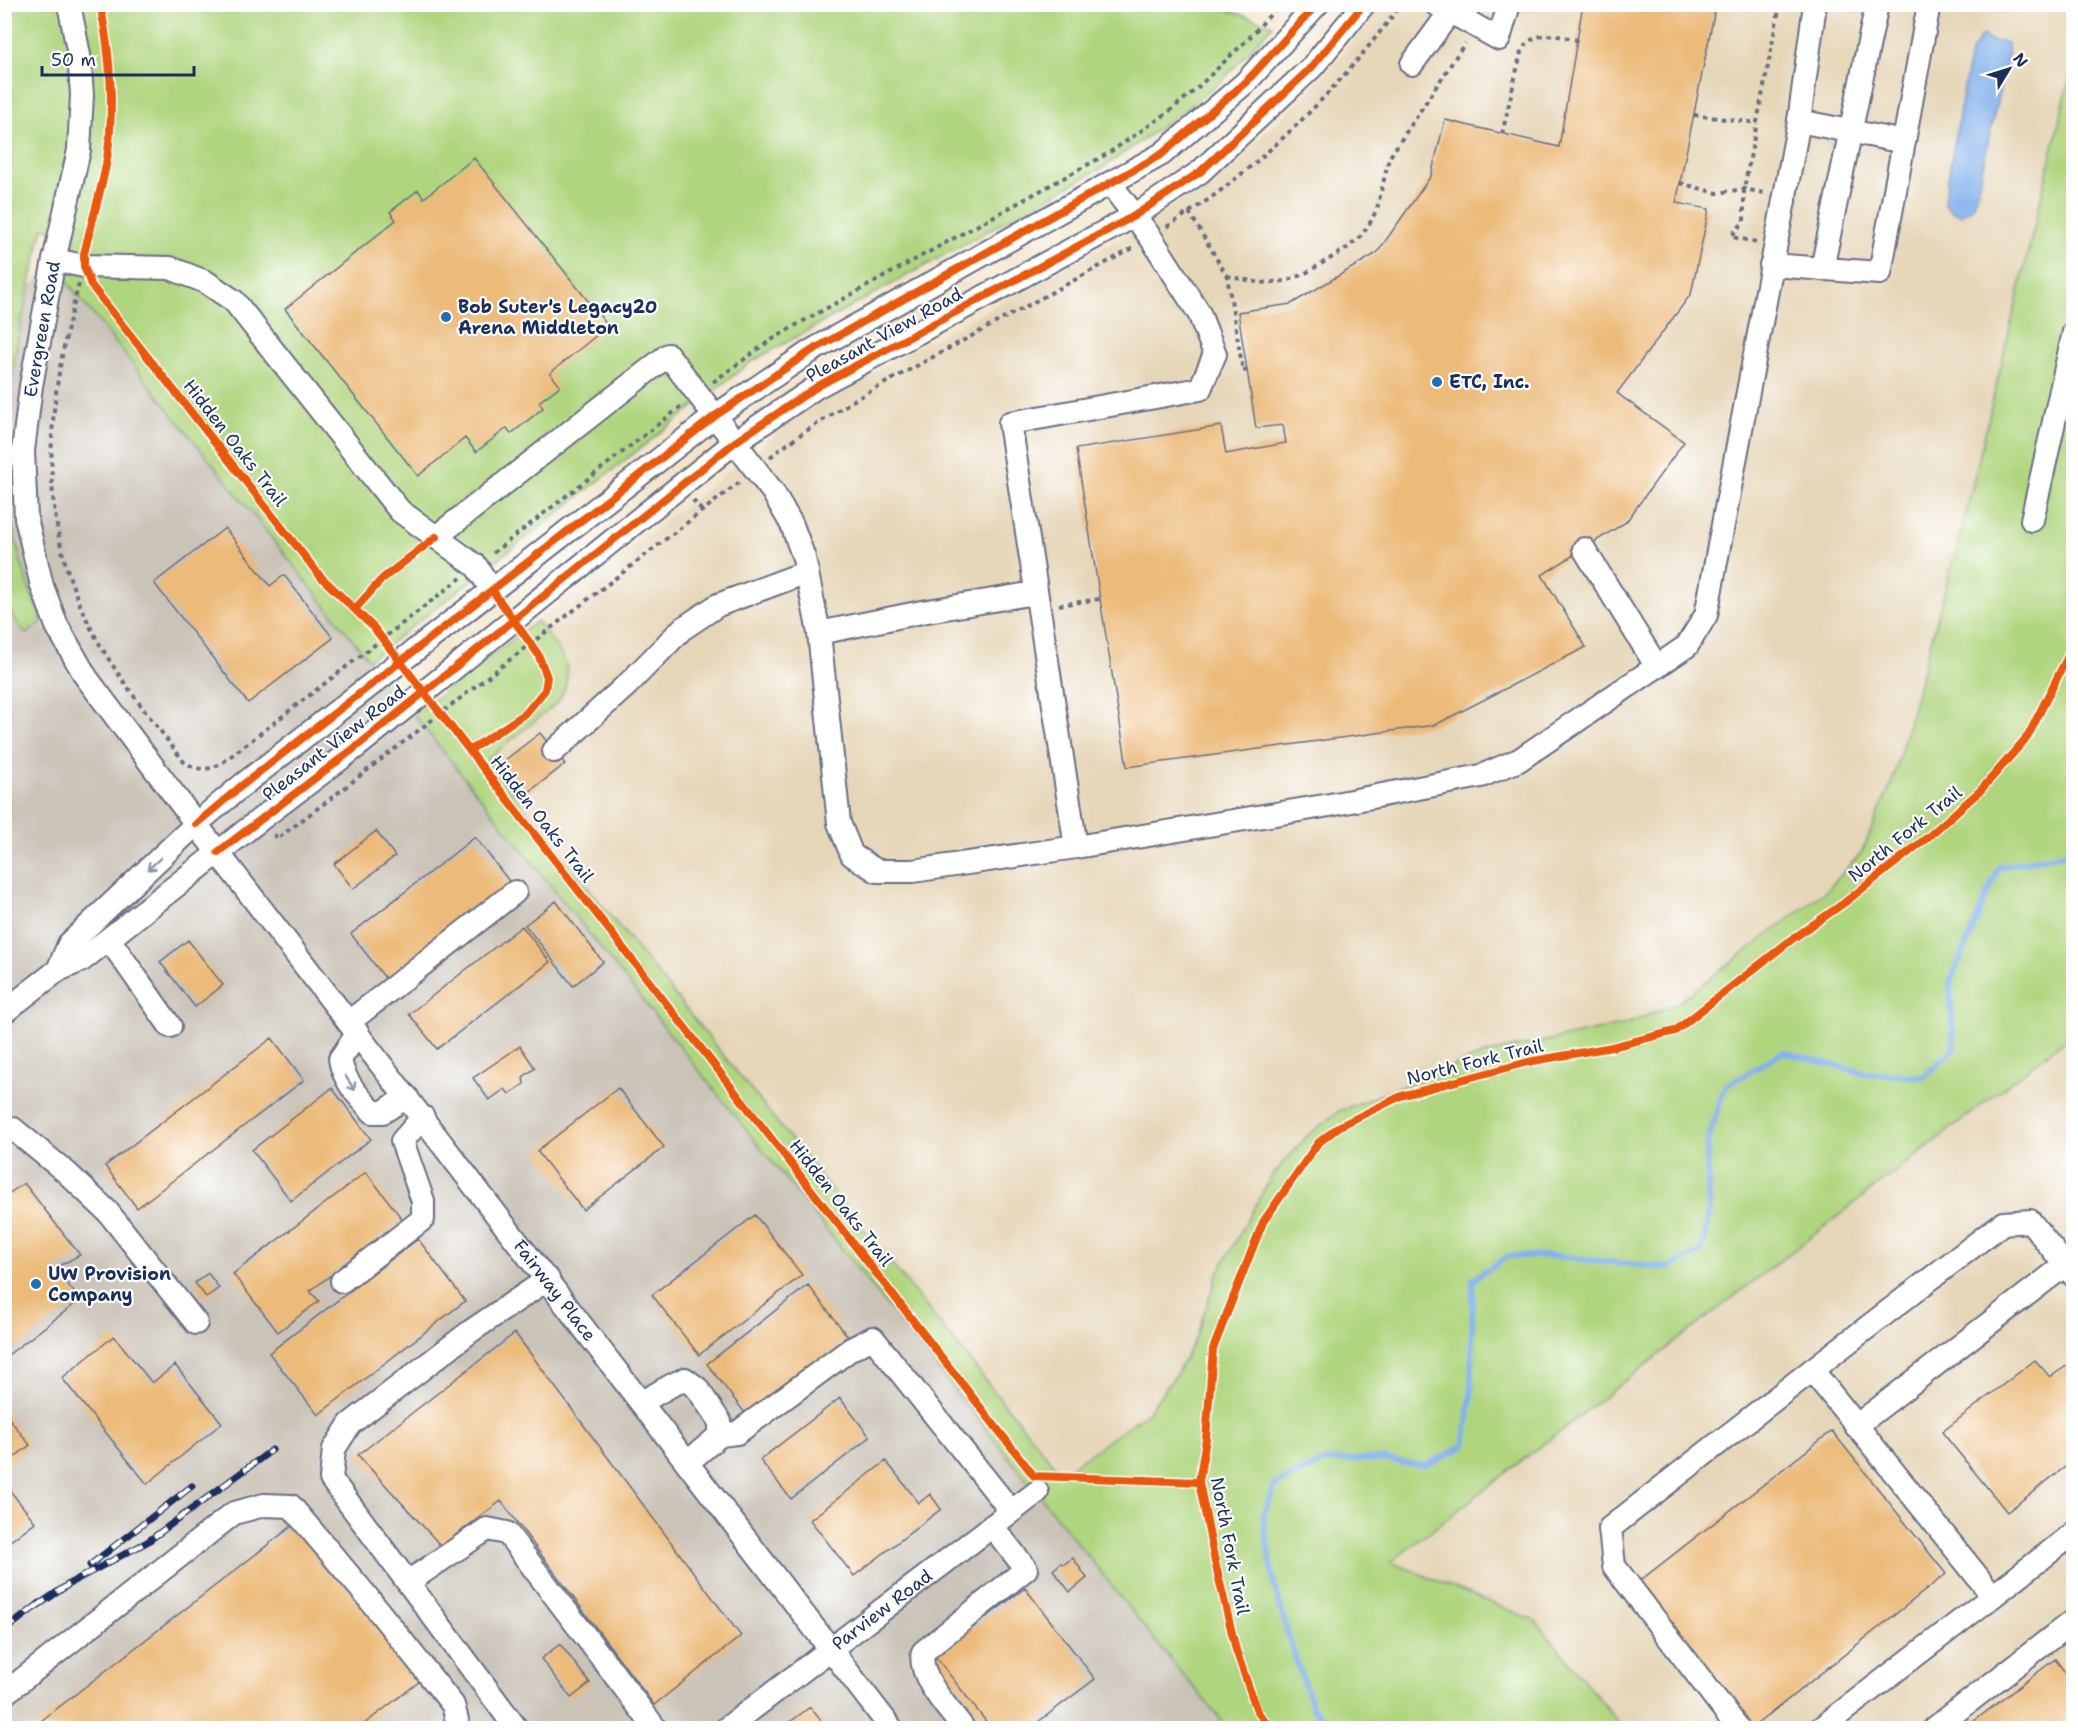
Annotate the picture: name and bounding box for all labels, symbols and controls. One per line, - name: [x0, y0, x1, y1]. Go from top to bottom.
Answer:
- scale bar: [42, 39, 194, 77]
- north arrow: [1979, 39, 2039, 99]
- text: 50 m: [51, 48, 96, 72]
- text: N: [2008, 49, 2033, 72]
- street label: Evergreen Road: [18, 259, 66, 399]
- street label: Pleasant View Road: [801, 282, 967, 388]
- place label: Bob Suter's Legacy20 Arena Middleton: [458, 295, 657, 340]
- marker: Bob Suter's Legacy20 Arena Middleton: [439, 310, 453, 324]
- place label: ETC, Inc.: [1449, 370, 1530, 394]
- street label: Hidden Oaks Trail: [178, 374, 293, 512]
- marker: ETC, Inc.: [1430, 375, 1444, 389]
- street label: Pleasant View Road: [257, 680, 411, 806]
- street label: Hidden Oaks Trail: [485, 750, 600, 888]
- street label: North Fork Trail: [1843, 780, 1967, 887]
- one-way arrow: [146, 857, 161, 871]
- street label: North Fork Trail: [1404, 1033, 1546, 1091]
- one-way arrow: [344, 1075, 356, 1091]
- street label: Hidden Oaks Trail: [784, 1134, 899, 1272]
- street label: Fairway Place: [508, 1235, 601, 1346]
- place label: UW Provision Company: [48, 1262, 171, 1307]
- marker: UW Provision Company: [29, 1277, 43, 1291]
- street label: North Fork Trail: [1205, 1475, 1255, 1618]
- street label: Parview Road: [827, 1564, 937, 1656]

